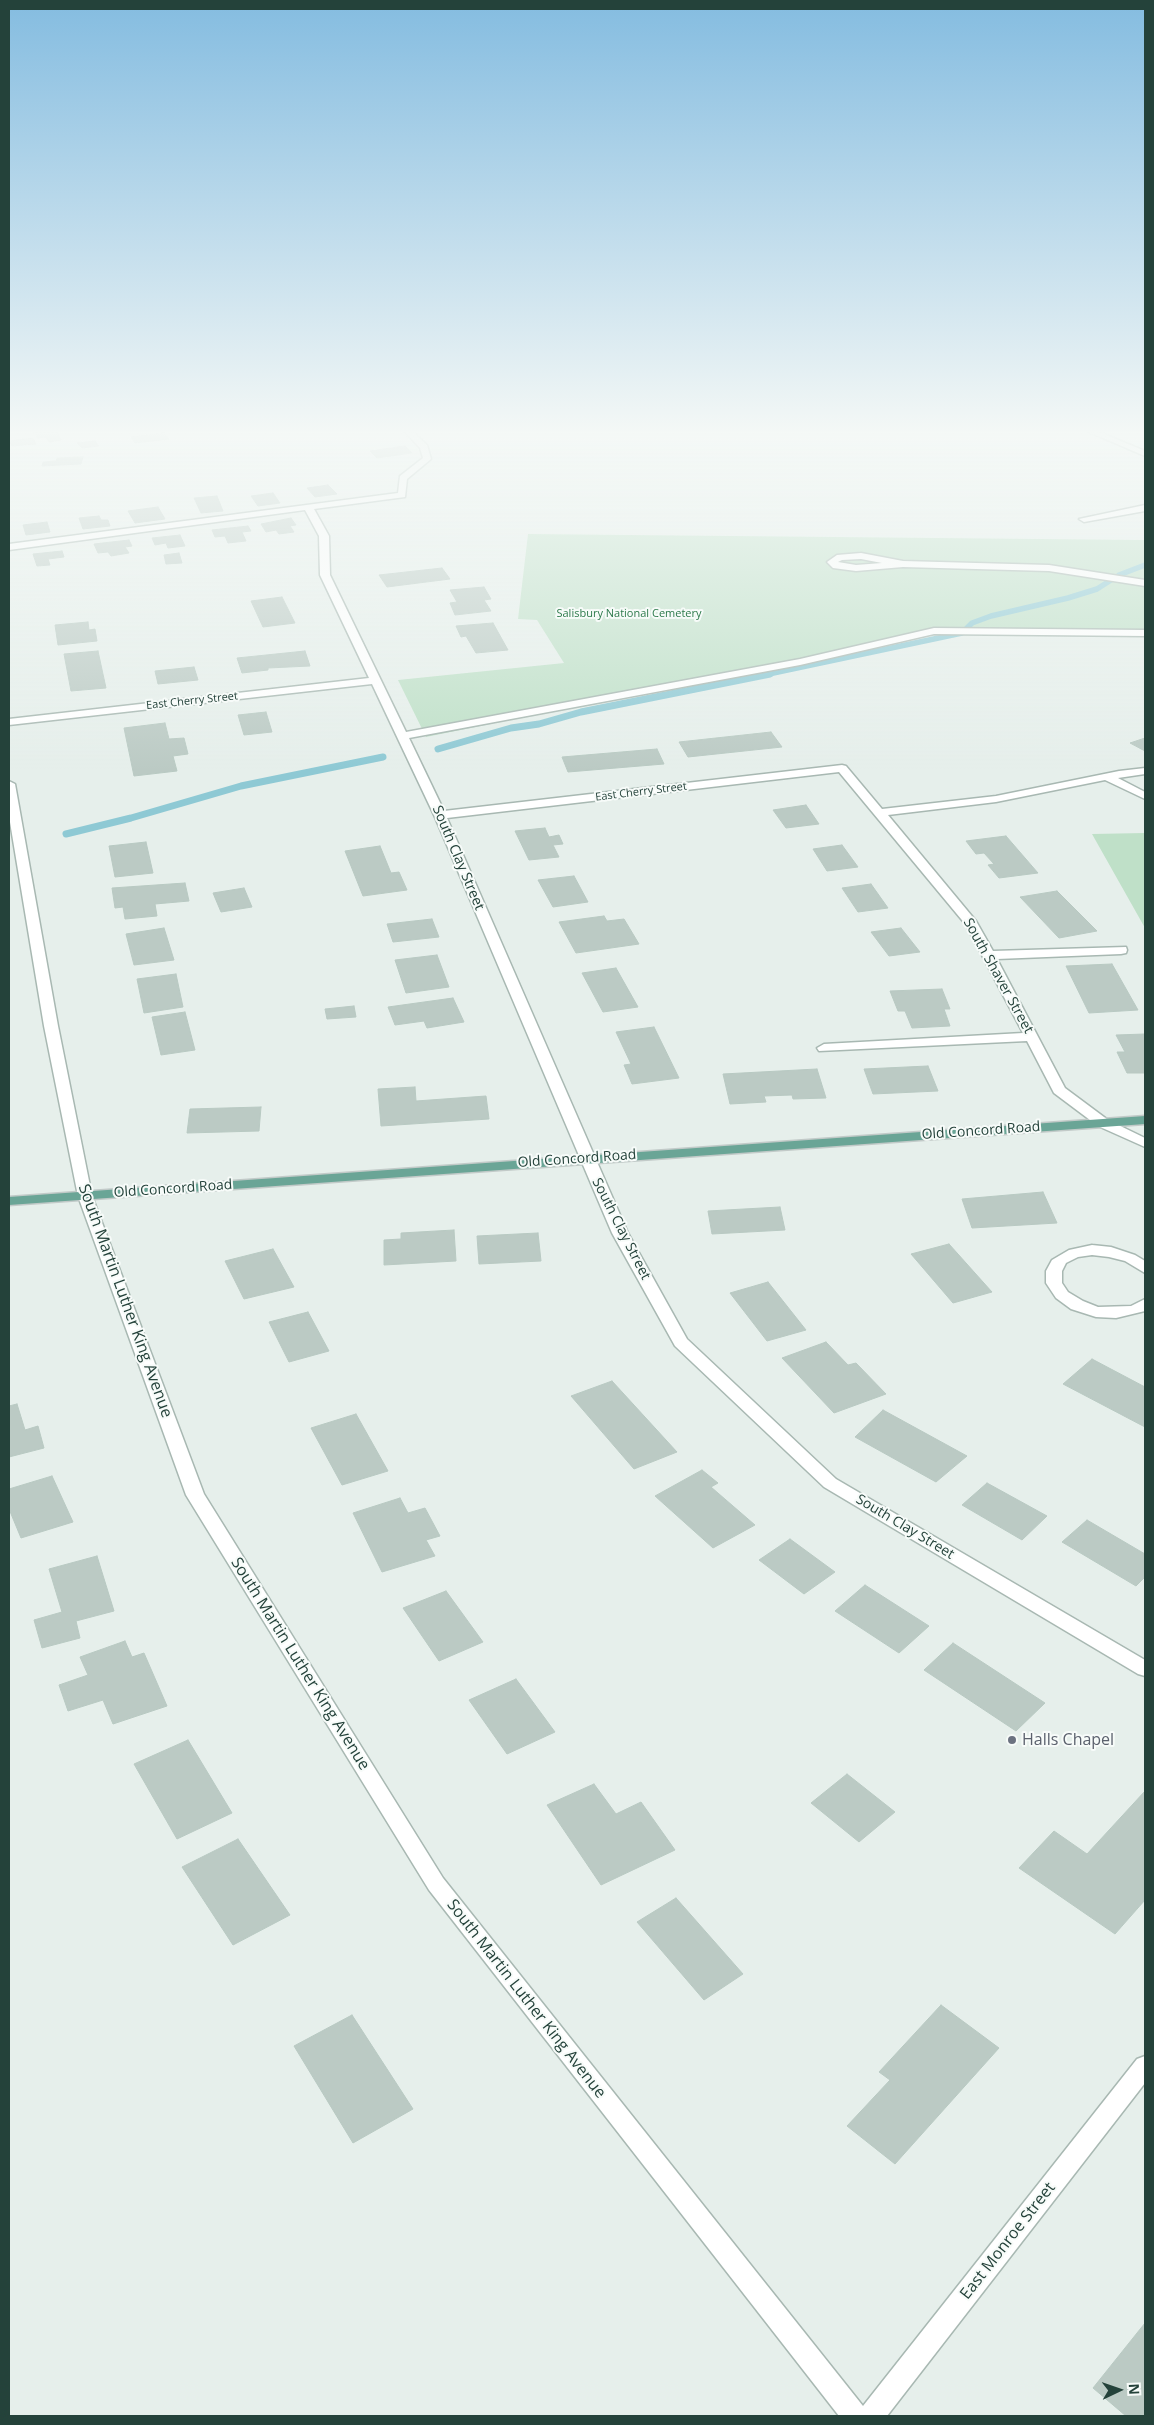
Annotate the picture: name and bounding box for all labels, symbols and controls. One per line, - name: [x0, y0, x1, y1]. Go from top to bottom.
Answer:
- park label: Salisbury National Cemetery: [556, 607, 702, 621]
- street label: East Cherry Street: [145, 690, 239, 712]
- street label: East Cherry Street: [594, 780, 688, 804]
- street label: South Clay Street: [428, 803, 488, 913]
- street label: South Shaver Street: [959, 915, 1037, 1037]
- street label: Old Concord Road: [921, 1118, 1041, 1144]
- street label: Old Concord Road: [517, 1146, 637, 1172]
- street label: South Clay Street: [588, 1175, 654, 1283]
- street label: Old Concord Road: [113, 1176, 233, 1202]
- street label: South Martin Luther King Avenue: [74, 1182, 176, 1420]
- street label: South Clay Street: [853, 1491, 957, 1563]
- street label: South Martin Luther King Avenue: [226, 1554, 374, 1774]
- place label: Halls Chapel: [1022, 1730, 1114, 1750]
- marker: Halls Chapel: [1006, 1734, 1018, 1746]
- street label: South Martin Luther King Avenue: [442, 1896, 610, 2102]
- street label: East Monroe Street: [956, 2179, 1060, 2303]
- north arrow: [1094, 2365, 1144, 2415]
- text: N: [1125, 2383, 1144, 2395]

